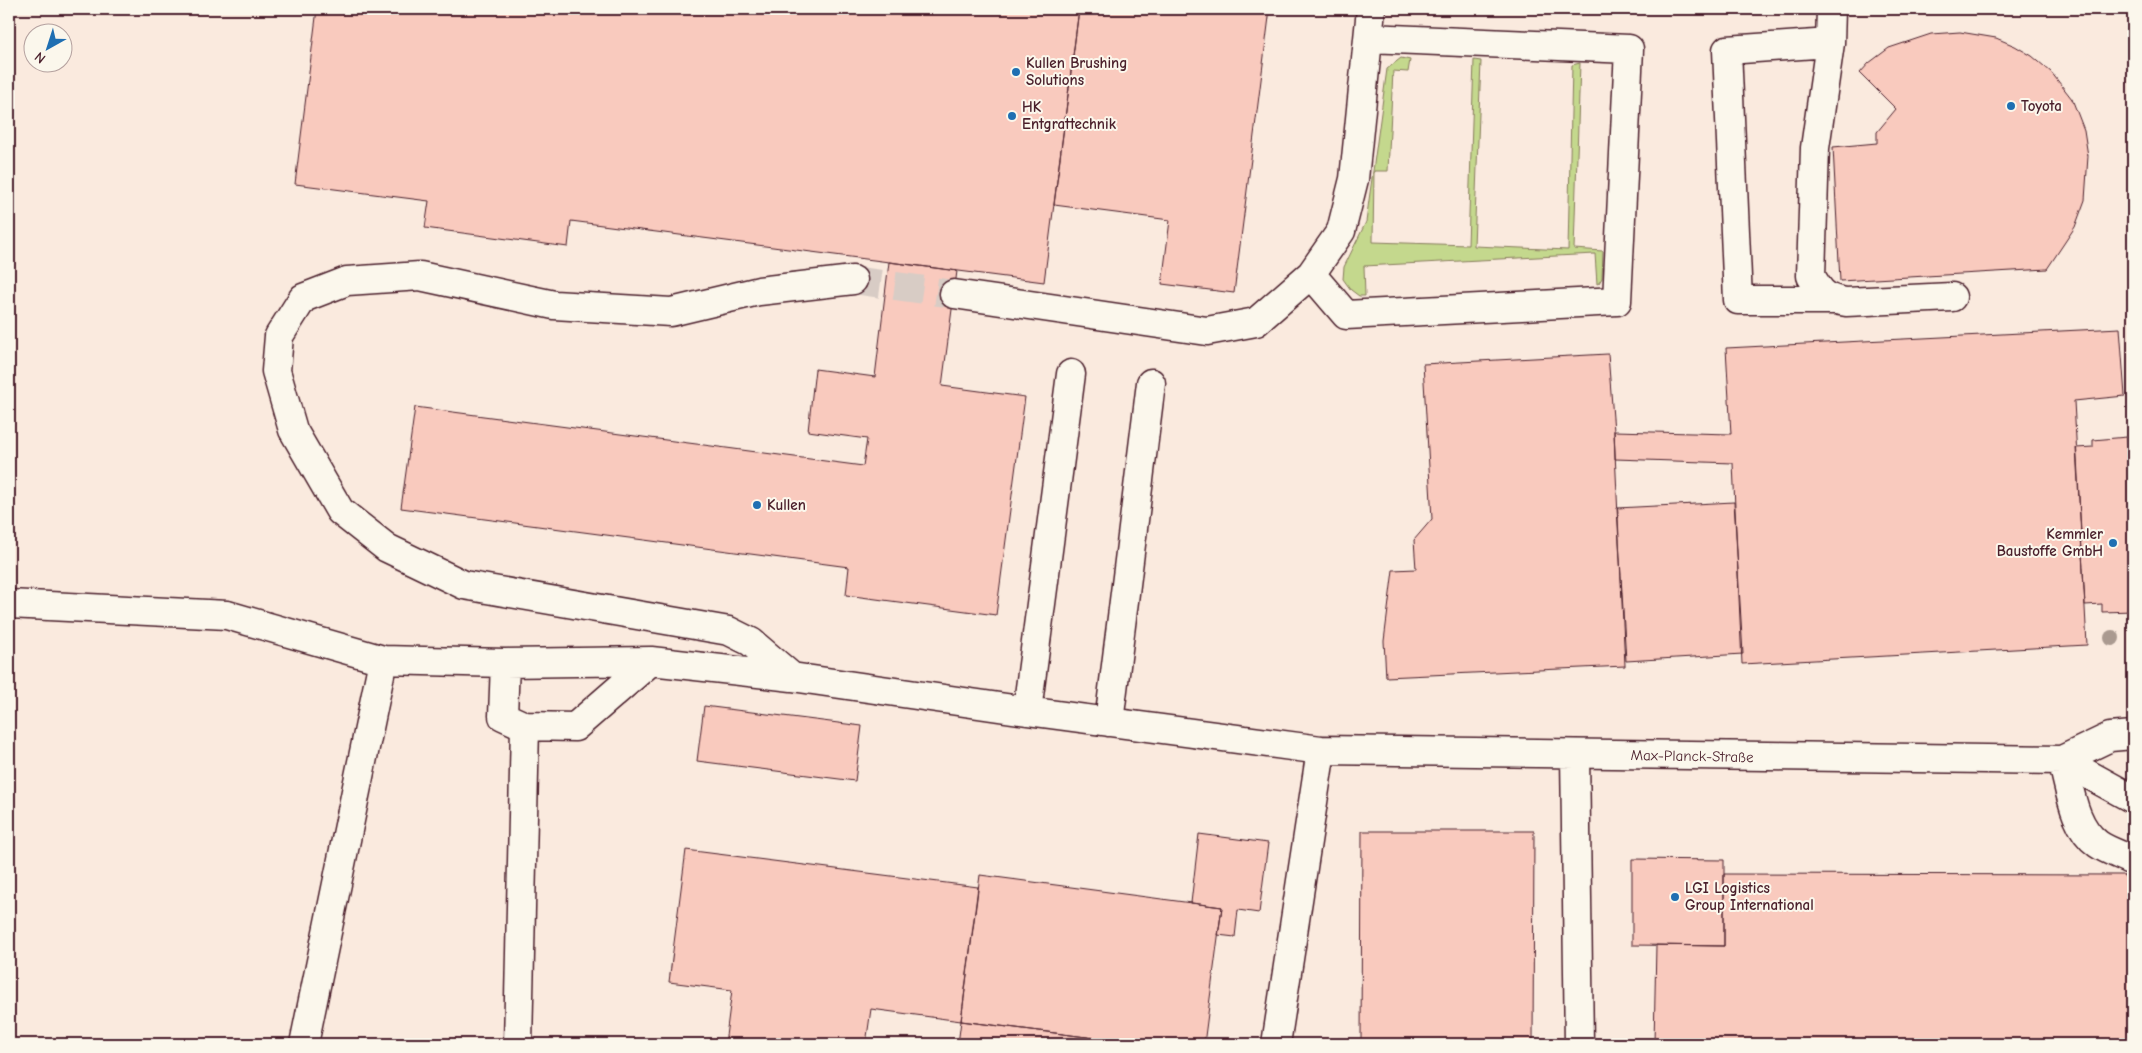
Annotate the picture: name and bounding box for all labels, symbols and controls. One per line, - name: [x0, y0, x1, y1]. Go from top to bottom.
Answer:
- north arrow: [22, 22, 72, 72]
- text: N: [31, 48, 49, 67]
- place label: Kullen Brushing Solutions: [1026, 54, 1127, 89]
- marker: Kullen Brushing Solutions: [1010, 66, 1022, 78]
- place label: Toyota: [2021, 97, 2062, 115]
- place label: HK Entgrattechnik: [1022, 98, 1117, 133]
- marker: Toyota: [2005, 100, 2017, 112]
- marker: HK Entgrattechnik: [1006, 110, 1018, 122]
- place label: Kullen: [767, 496, 806, 514]
- marker: Kullen: [751, 499, 763, 511]
- place label: Kemmler Baustoffe GmbH: [1997, 525, 2103, 560]
- marker: Kemmler Baustoffe GmbH: [2107, 537, 2119, 549]
- street label: Max-Planck-Straße: [1630, 746, 1754, 766]
- place label: LGI Logistics Group International: [1685, 879, 1814, 914]
- marker: LGI Logistics Group International: [1669, 891, 1681, 903]

